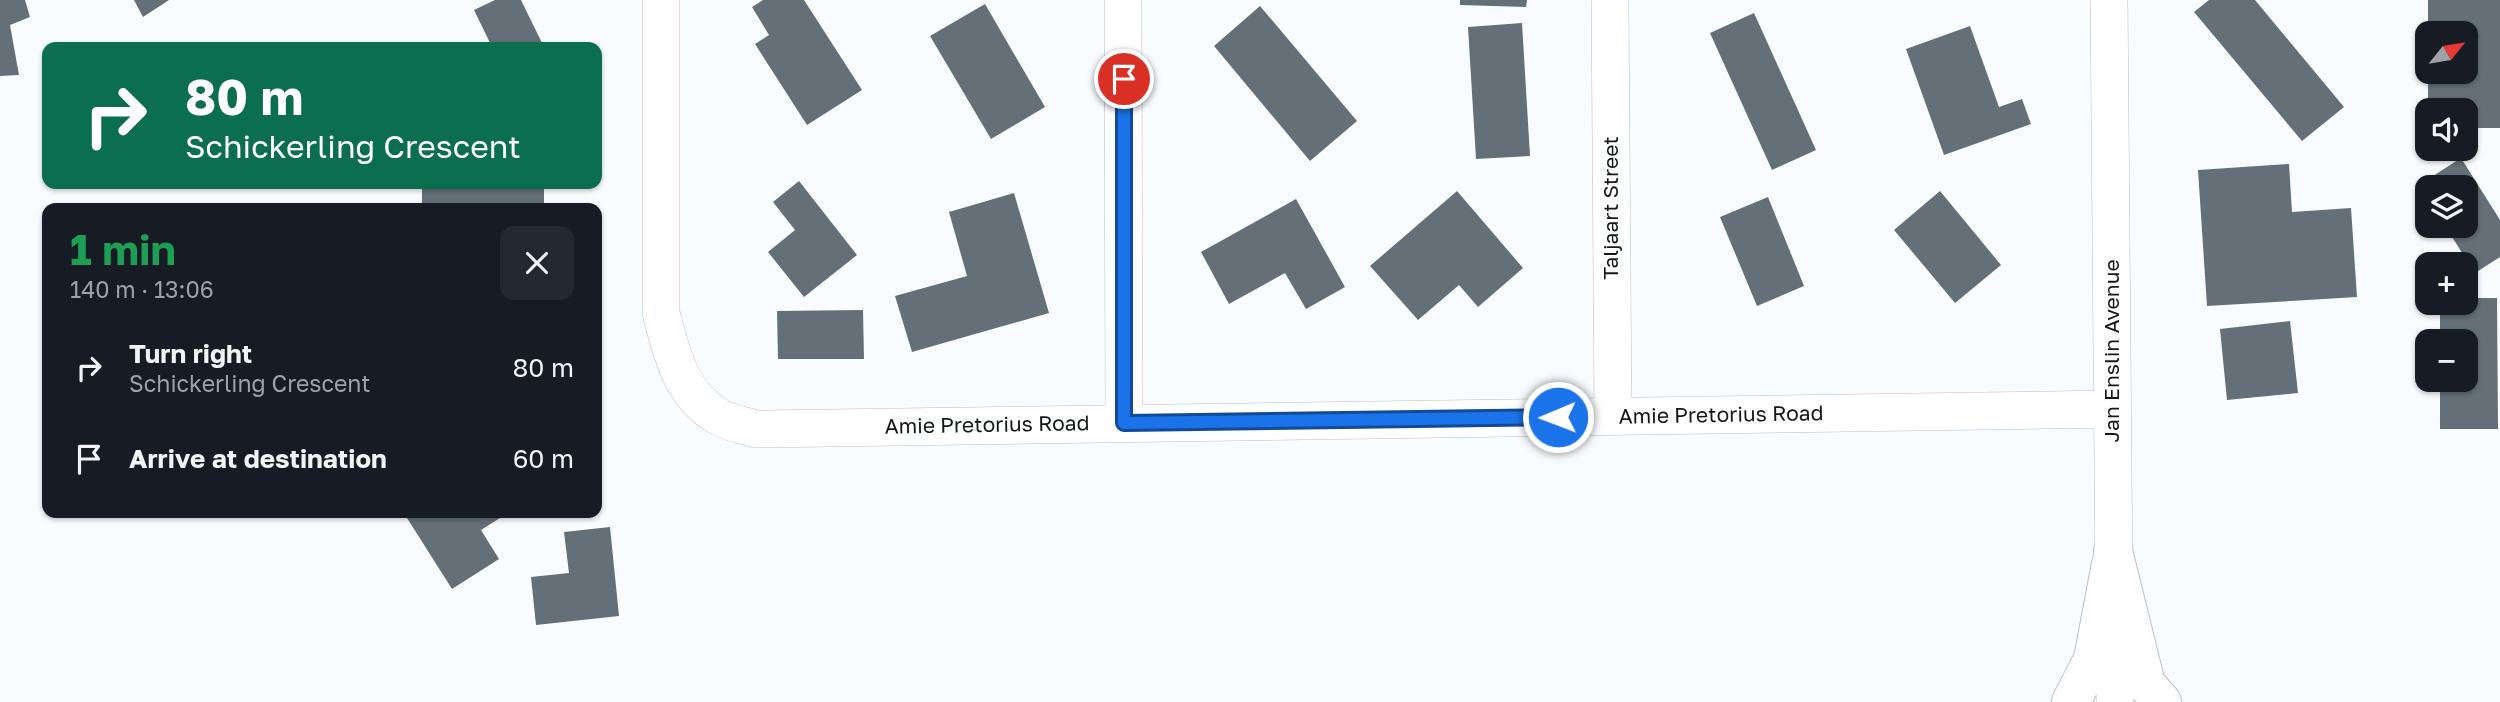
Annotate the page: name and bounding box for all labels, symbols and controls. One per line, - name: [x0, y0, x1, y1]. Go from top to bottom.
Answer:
- north arrow: [2415, 21, 2478, 84]
- map controls: [2415, 21, 2478, 392]
- pin: [1094, 49, 1154, 109]
- icon: arrive: [1105, 60, 1143, 98]
- text: 80 m: [185, 67, 303, 126]
- icon: right: [70, 70, 161, 161]
- button: sound: [2415, 98, 2478, 161]
- text: Schickerling Crescent: [185, 127, 521, 165]
- street label: Taljaart Street: [1597, 136, 1623, 280]
- button: layers: [2415, 175, 2478, 238]
- text: 1 min: [70, 224, 176, 274]
- button: close: [500, 226, 574, 300]
- button: +: [2415, 252, 2478, 315]
- street label: Jan Enslin Avenue: [2098, 259, 2124, 443]
- text: 140 m · 13:06: [70, 275, 214, 303]
- button: −: [2415, 329, 2478, 392]
- text: Turn right: [129, 338, 252, 369]
- icon: right: [70, 349, 108, 387]
- text: 80 m: [513, 352, 574, 383]
- text: Schickerling Crescent: [129, 369, 370, 397]
- position arrow: [1521, 380, 1595, 454]
- street label: Amie Pretorius Road: [1618, 399, 1824, 429]
- street label: Amie Pretorius Road: [884, 409, 1090, 439]
- icon: arrive: [70, 440, 108, 478]
- text: Arrive at destination: [129, 443, 387, 474]
- text: 60 m: [513, 443, 574, 474]

